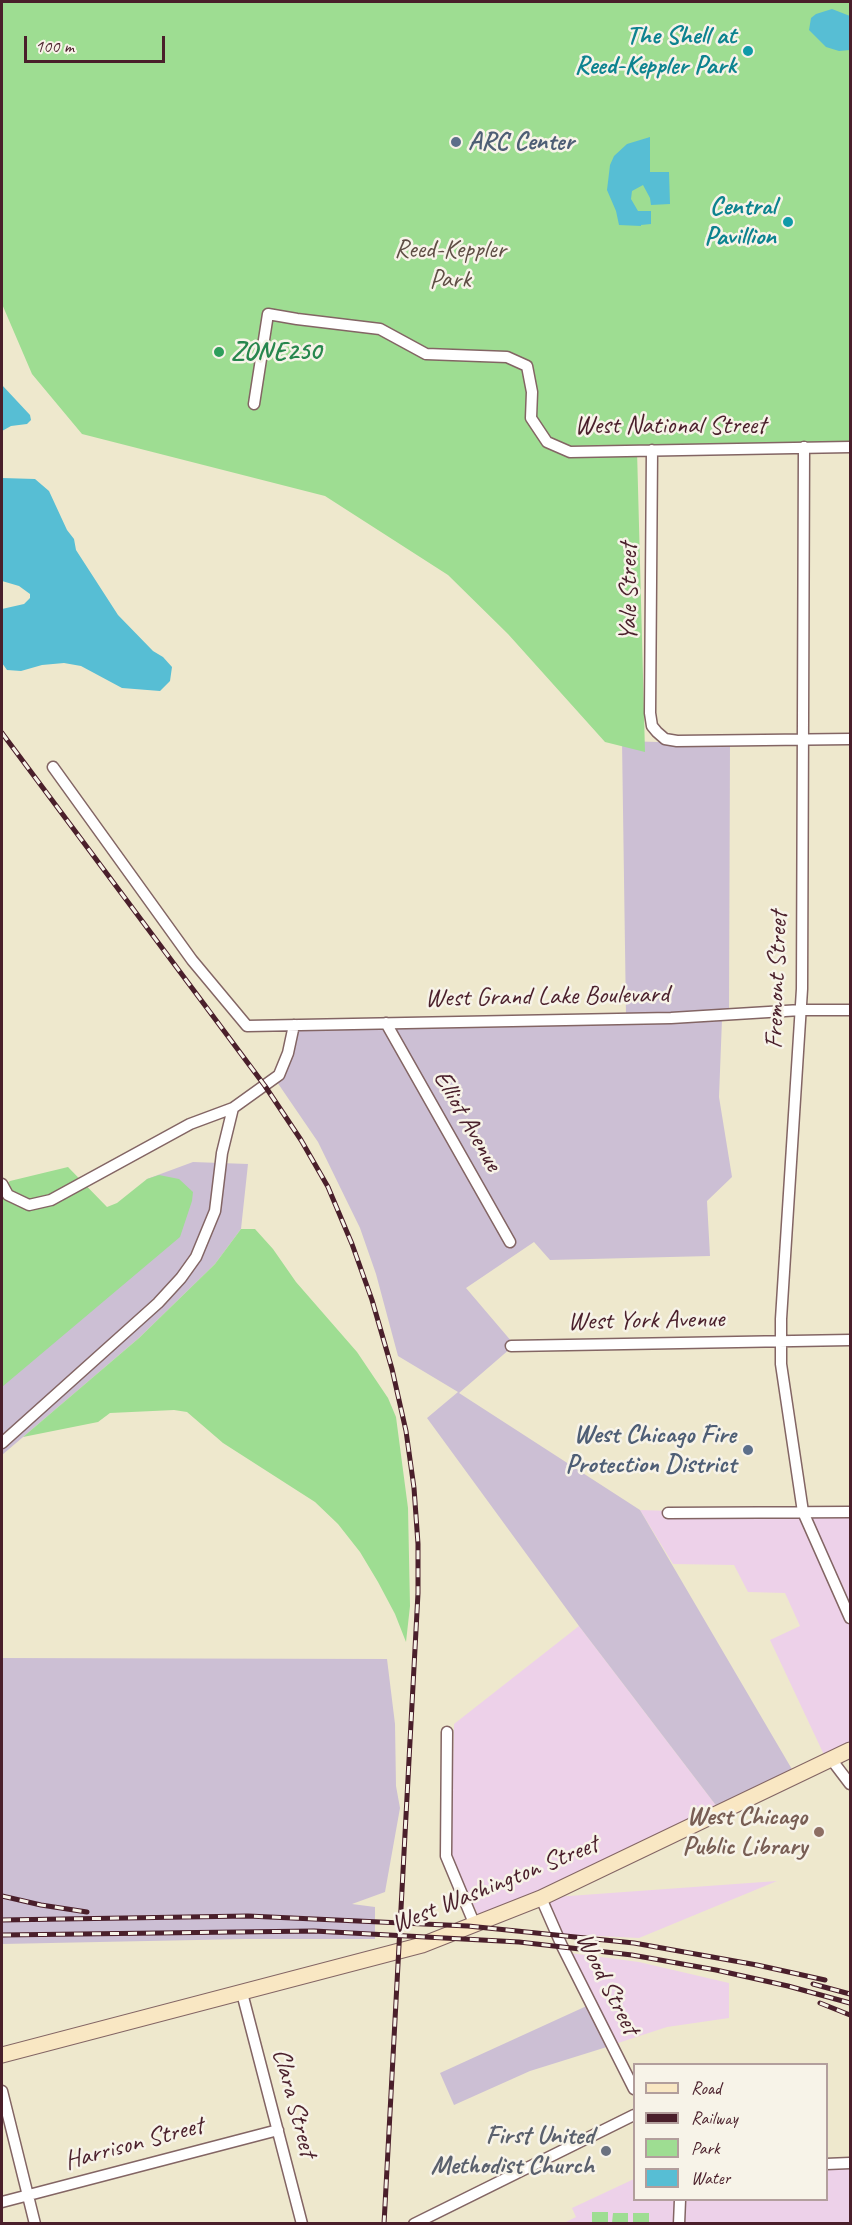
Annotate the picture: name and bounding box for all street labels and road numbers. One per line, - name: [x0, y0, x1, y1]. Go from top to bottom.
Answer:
- street label: West National Street: [574, 410, 766, 442]
- street label: Yale Street: [613, 543, 645, 641]
- street label: Fremont Street: [759, 911, 795, 1049]
- street label: West Grand Lake Boulevard: [425, 979, 669, 1015]
- street label: Elliot Avenue: [426, 1065, 508, 1177]
- street label: West York Avenue: [567, 1304, 725, 1338]
- street label: West Washington Street: [387, 1829, 603, 1941]
- street label: Wood Street: [568, 1928, 646, 2040]
- street label: Clara Street: [265, 2045, 323, 2161]
- street label: Harrison Street: [61, 2111, 207, 2177]

